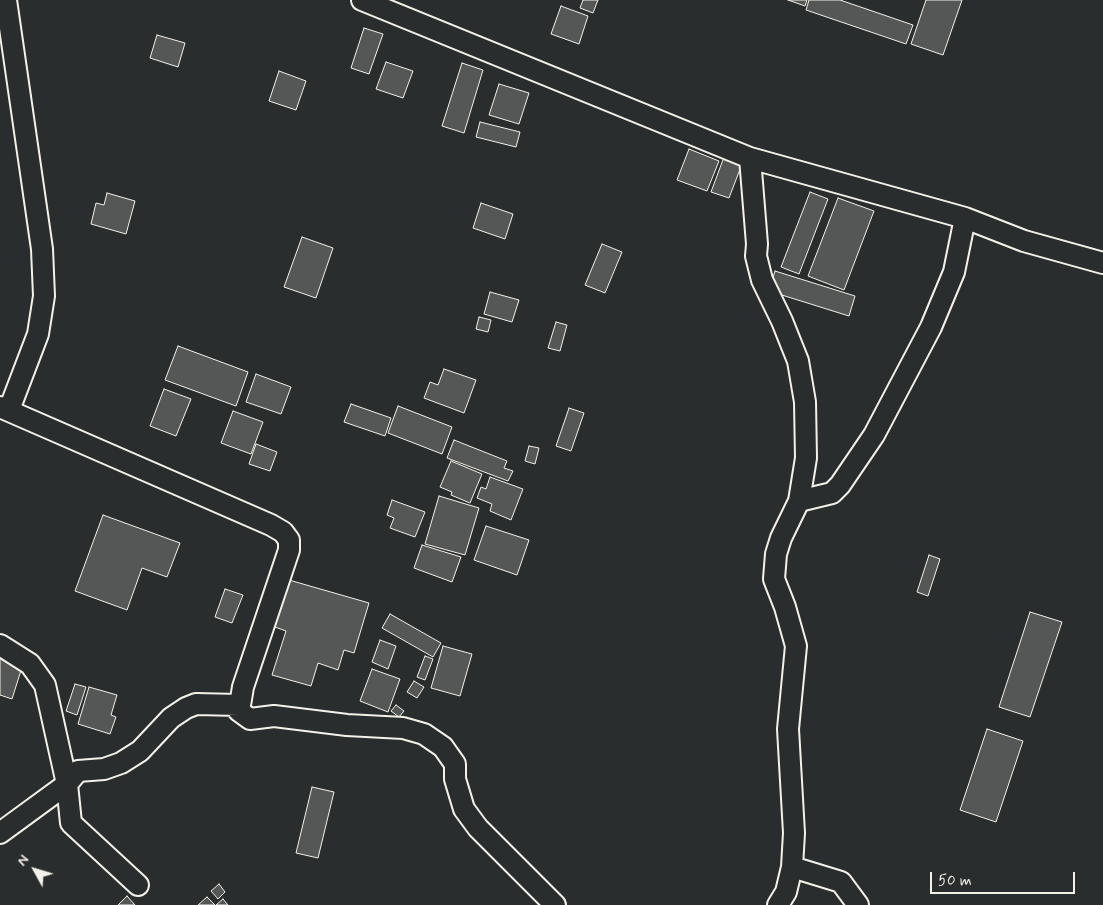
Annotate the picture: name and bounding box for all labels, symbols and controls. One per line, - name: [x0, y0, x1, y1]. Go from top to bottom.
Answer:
- north arrow: [10, 845, 60, 895]
- text: N: [13, 851, 33, 870]
- scale bar: [933, 862, 1078, 894]
- text: 50 m: [938, 871, 972, 891]

